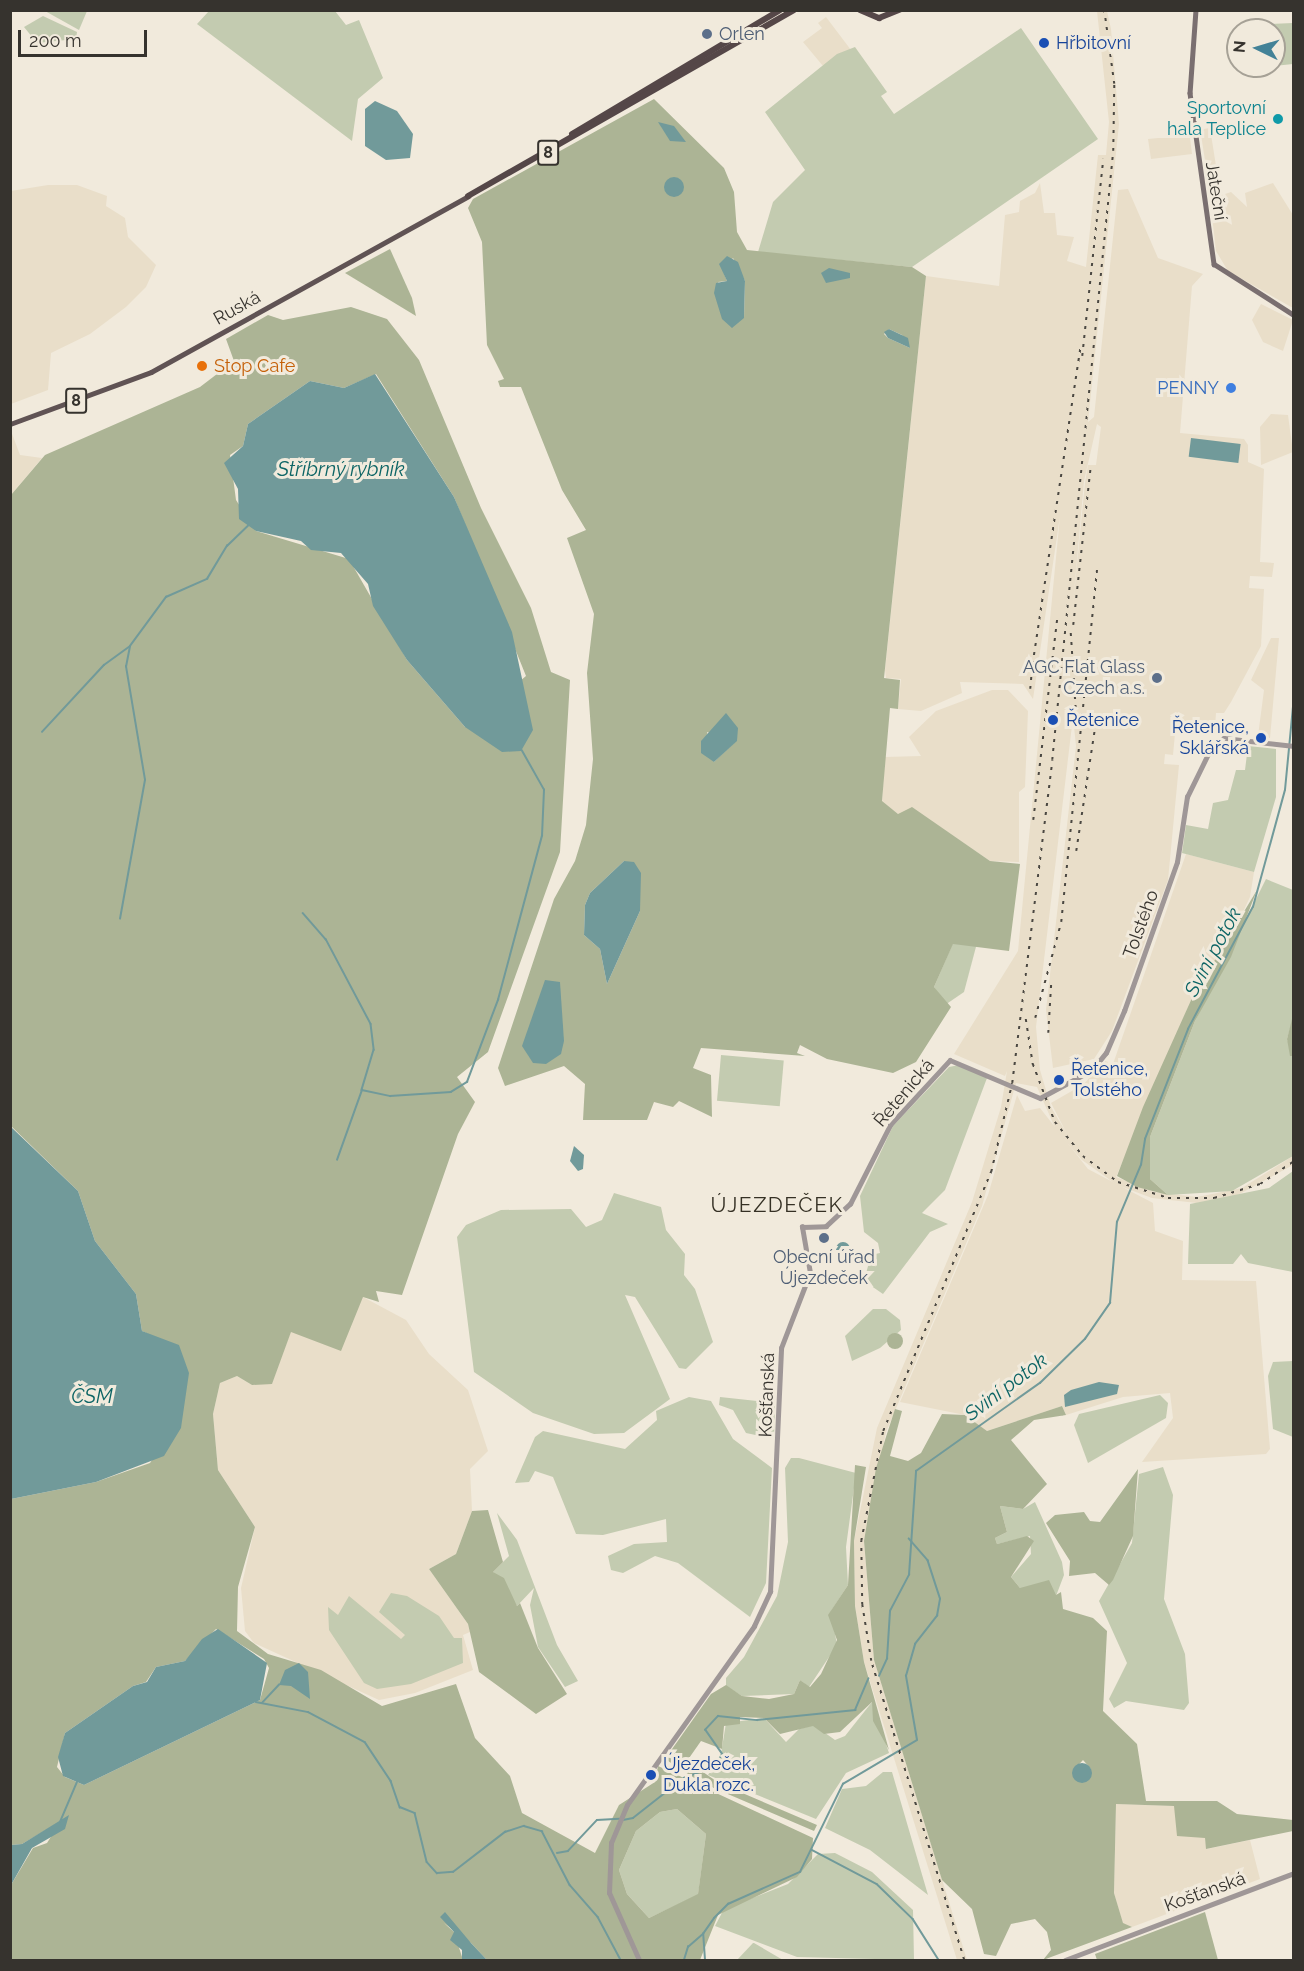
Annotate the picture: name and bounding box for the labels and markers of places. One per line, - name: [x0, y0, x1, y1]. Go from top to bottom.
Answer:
- place label: Orlen: [719, 23, 765, 45]
- marker: Orlen: [700, 27, 714, 41]
- place label: Hřbitovní: [1056, 32, 1131, 54]
- marker: Hřbitovní: [1037, 36, 1051, 50]
- place label: Sportovní hala Teplice: [1167, 98, 1266, 140]
- marker: Sportovní hala Teplice: [1271, 112, 1285, 126]
- place label: Stop Cafe: [214, 355, 295, 377]
- marker: Stop Cafe: [195, 359, 209, 373]
- place label: PENNY: [1157, 377, 1219, 399]
- marker: PENNY: [1224, 381, 1238, 395]
- place label: AGC Flat Glass Czech a.s.: [1023, 657, 1145, 700]
- marker: AGC Flat Glass Czech a.s.: [1150, 671, 1164, 685]
- place label: Řetenice: [1066, 709, 1139, 731]
- marker: Řetenice: [1044, 711, 1062, 729]
- place label: Řetenice, Sklářská: [1172, 717, 1249, 760]
- marker: Řetenice, Sklářská: [1254, 731, 1268, 745]
- place label: Řetenice, Tolstého: [1071, 1059, 1148, 1102]
- marker: Řetenice, Tolstého: [1052, 1073, 1066, 1087]
- marker: Obecní úřad Újezdeček: [817, 1231, 831, 1245]
- place label: Obecní úřad Újezdeček: [773, 1247, 875, 1290]
- place label: Újezdeček, Dukla rozc.: [663, 1754, 755, 1796]
- marker: Újezdeček, Dukla rozc.: [644, 1768, 658, 1782]

